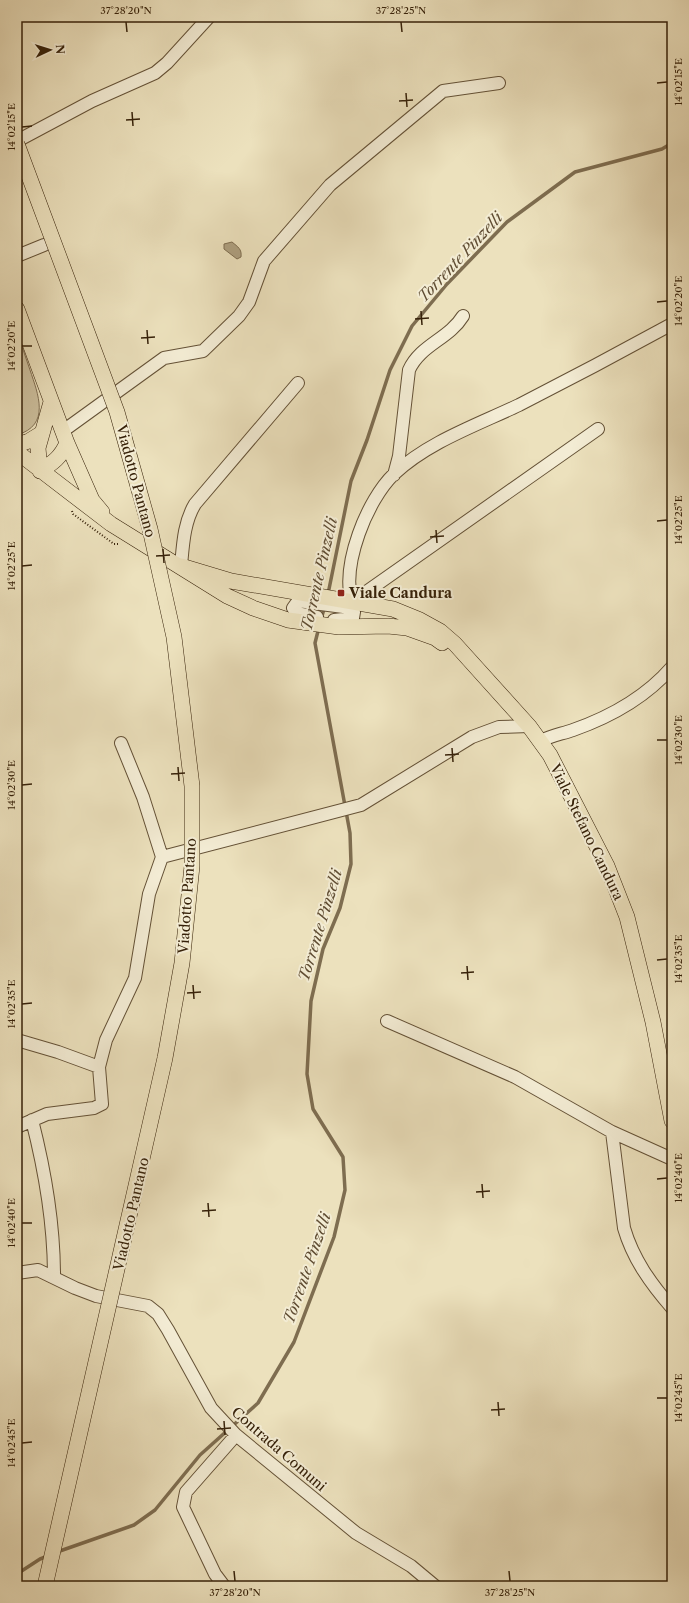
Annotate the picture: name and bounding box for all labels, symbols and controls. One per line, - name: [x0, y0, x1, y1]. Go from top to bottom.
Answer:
- text: 37°28'20"N: [100, 4, 152, 17]
- text: 37°28'25"N: [376, 4, 426, 17]
- north arrow: [30, 30, 70, 70]
- text: N: [53, 44, 67, 55]
- text: 14°02'15"E: [672, 58, 685, 106]
- text: 14°02'15"E: [5, 103, 18, 151]
- water label: Torrente Pinzelli: [414, 207, 507, 306]
- text: 14°02'20"E: [672, 276, 685, 326]
- text: 14°02'20"E: [5, 321, 18, 371]
- street label: Viadotto Pantano: [112, 422, 160, 539]
- text: 14°02'25"E: [672, 495, 685, 545]
- water label: Torrente Pinzelli: [297, 514, 342, 632]
- text: 14°02'25"E: [5, 541, 18, 591]
- place label: Viale Candura: [348, 584, 453, 602]
- marker: Viale Candura: [336, 588, 346, 598]
- text: 14°02'30"E: [672, 715, 685, 765]
- text: 14°02'30"E: [5, 760, 18, 810]
- street label: Viale Stefano Candura: [546, 760, 628, 904]
- street label: Viadotto Pantano: [174, 838, 200, 955]
- water label: Torrente Pinzelli: [294, 866, 346, 983]
- text: 14°02'35"E: [672, 934, 685, 984]
- text: 14°02'35"E: [5, 979, 18, 1029]
- text: 14°02'40"E: [672, 1153, 685, 1203]
- street label: Viadotto Pantano: [109, 1155, 153, 1273]
- text: 14°02'40"E: [5, 1198, 18, 1248]
- water label: Torrente Pinzelli: [279, 1209, 335, 1326]
- text: 14°02'45"E: [672, 1374, 685, 1422]
- street label: Contrada Comuni: [228, 1403, 330, 1495]
- text: 14°02'45"E: [5, 1419, 18, 1467]
- text: 37°28'20"N: [209, 1586, 261, 1599]
- text: 37°28'25"N: [485, 1586, 535, 1599]

